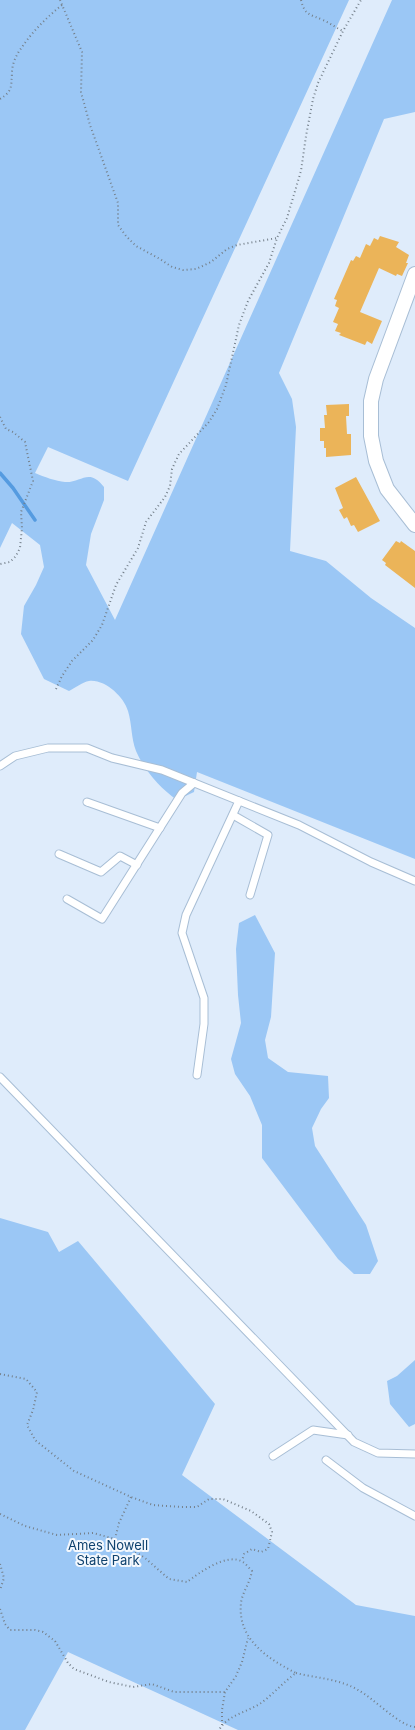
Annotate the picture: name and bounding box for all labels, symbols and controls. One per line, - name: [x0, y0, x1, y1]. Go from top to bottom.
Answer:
- park label: Ames Nowell State Park: [68, 1537, 148, 1568]

